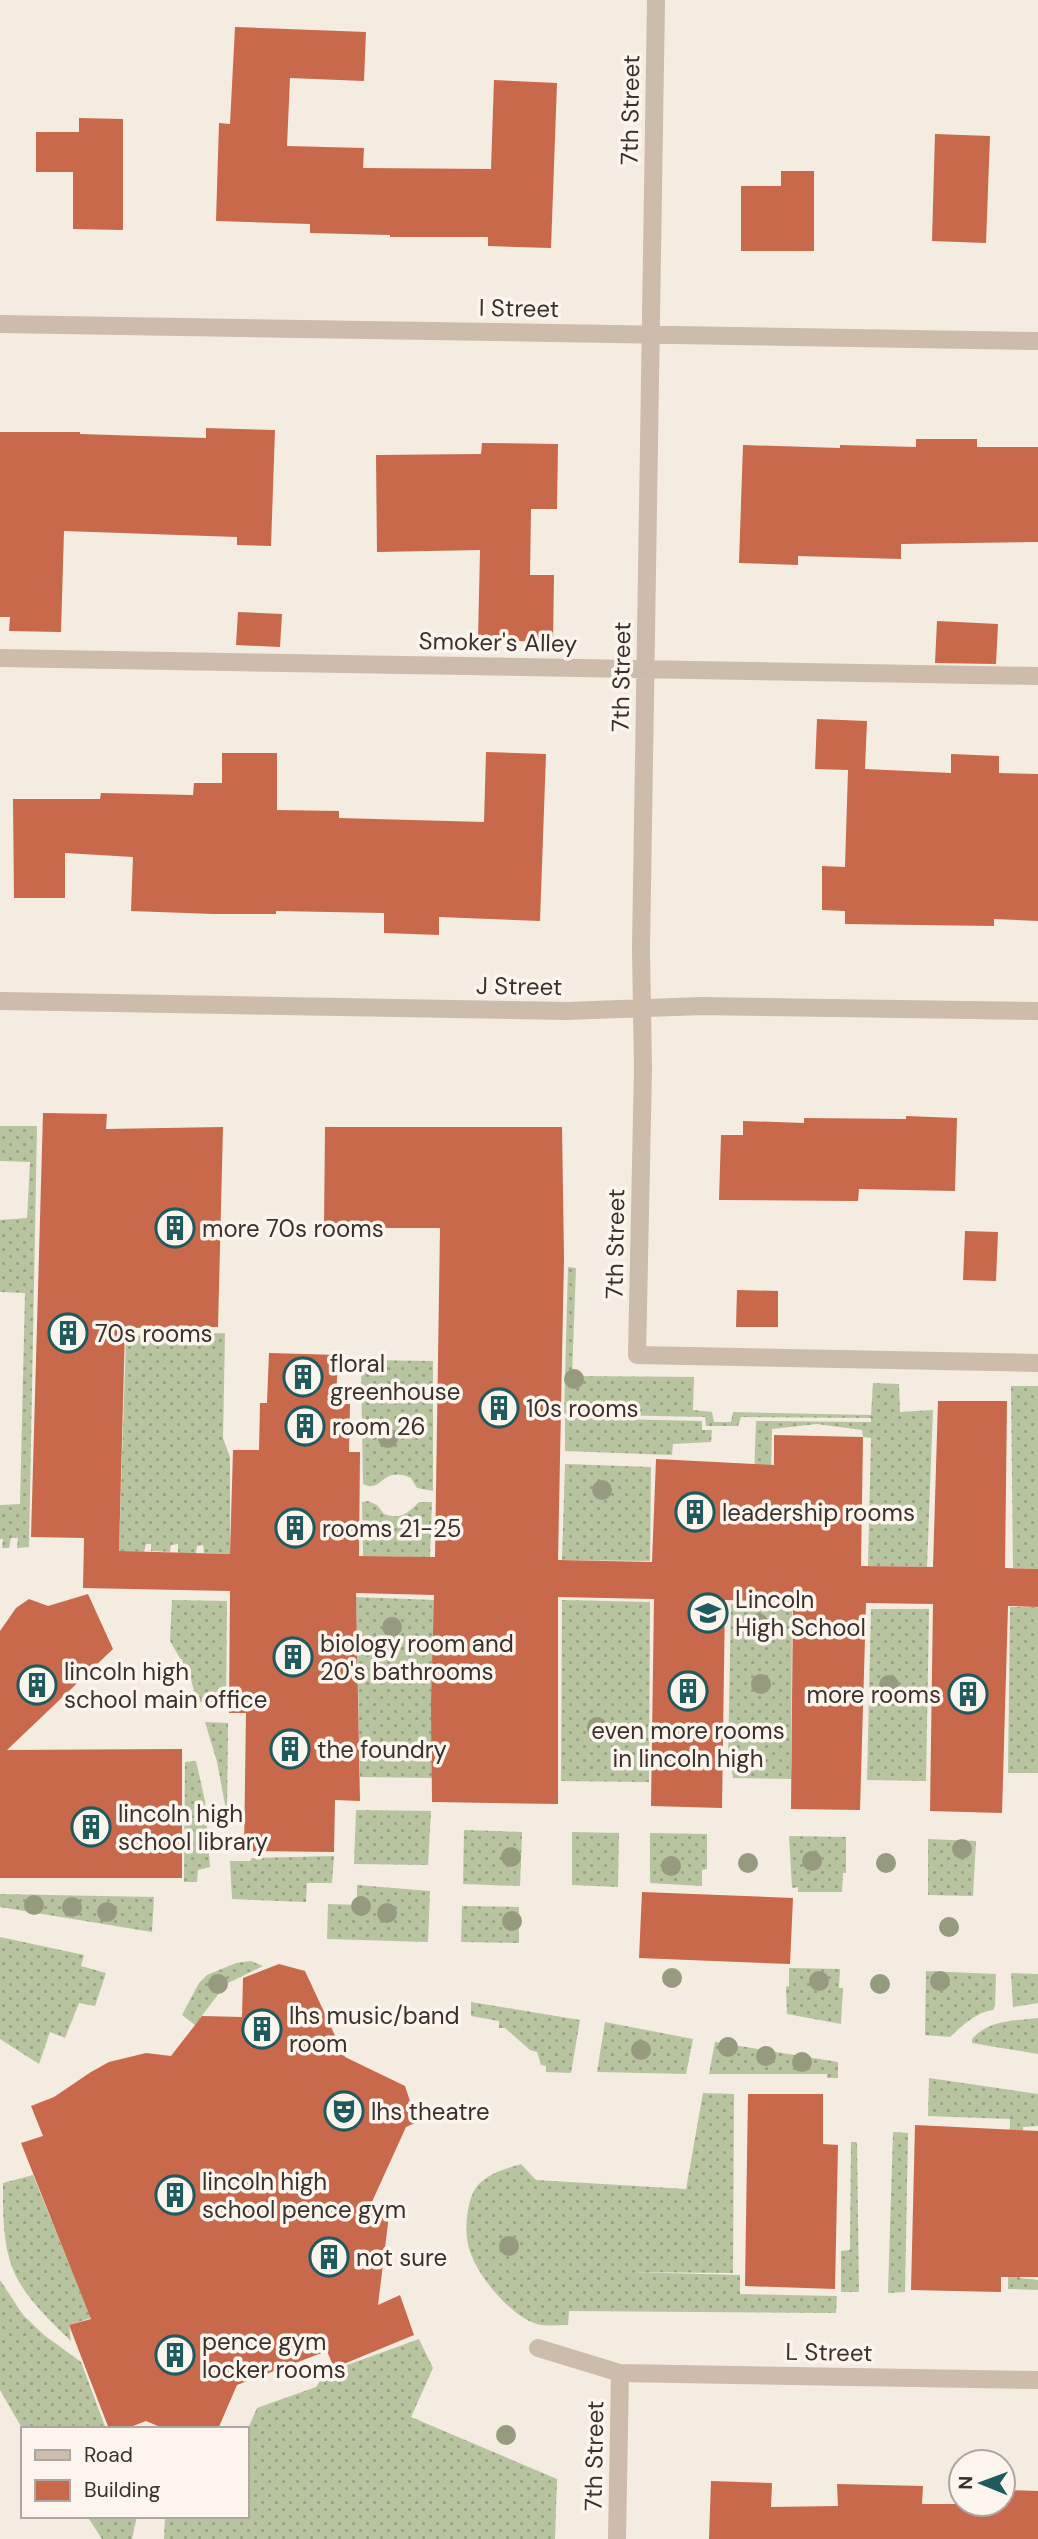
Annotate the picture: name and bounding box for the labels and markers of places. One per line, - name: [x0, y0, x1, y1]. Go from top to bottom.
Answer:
- building icon: more 70s rooms: [154, 1207, 196, 1249]
- place label: more 70s rooms: [202, 1213, 384, 1244]
- building icon: 70s rooms: [47, 1312, 89, 1354]
- place label: 70s rooms: [95, 1318, 213, 1349]
- place label: floral greenhouse: [330, 1348, 460, 1407]
- building icon: floral greenhouse: [282, 1356, 324, 1398]
- building icon: 10s rooms: [478, 1387, 520, 1429]
- place label: 10s rooms: [526, 1393, 639, 1424]
- building icon: room 26: [284, 1405, 326, 1447]
- place label: room 26: [332, 1411, 426, 1442]
- building icon: leadership rooms: [674, 1491, 716, 1533]
- place label: leadership rooms: [722, 1497, 915, 1528]
- building icon: rooms 21-25: [274, 1507, 316, 1549]
- place label: rooms 21-25: [322, 1513, 461, 1544]
- place label: Lincoln High School: [735, 1584, 866, 1643]
- school or university icon: Lincoln High School: [687, 1592, 729, 1634]
- place label: biology room and 20's bathrooms: [320, 1628, 514, 1687]
- building icon: biology room and 20's bathrooms: [272, 1636, 314, 1678]
- place label: lincoln high school main office: [64, 1656, 267, 1715]
- building icon: lincoln high school main office: [16, 1664, 58, 1706]
- building icon: even more rooms in lincoln high: [667, 1670, 709, 1712]
- building icon: more rooms: [947, 1673, 989, 1715]
- place label: more rooms: [807, 1679, 941, 1710]
- place label: even more rooms in lincoln high: [591, 1715, 785, 1774]
- building icon: the foundry: [269, 1728, 311, 1770]
- place label: the foundry: [317, 1734, 447, 1765]
- place label: lincoln high school library: [118, 1798, 268, 1857]
- building icon: lincoln high school library: [70, 1806, 112, 1848]
- place label: lhs music/band room: [289, 2000, 460, 2059]
- building icon: lhs music/band room: [241, 2008, 283, 2050]
- theatre icon: lhs theatre: [323, 2090, 365, 2132]
- place label: lhs theatre: [371, 2096, 490, 2127]
- place label: lincoln high school pence gym: [202, 2166, 406, 2225]
- building icon: lincoln high school pence gym: [154, 2174, 196, 2216]
- building icon: not sure: [308, 2236, 350, 2278]
- place label: not sure: [356, 2242, 447, 2273]
- place label: pence gym locker rooms: [202, 2326, 346, 2385]
- building icon: pence gym locker rooms: [154, 2334, 196, 2376]

